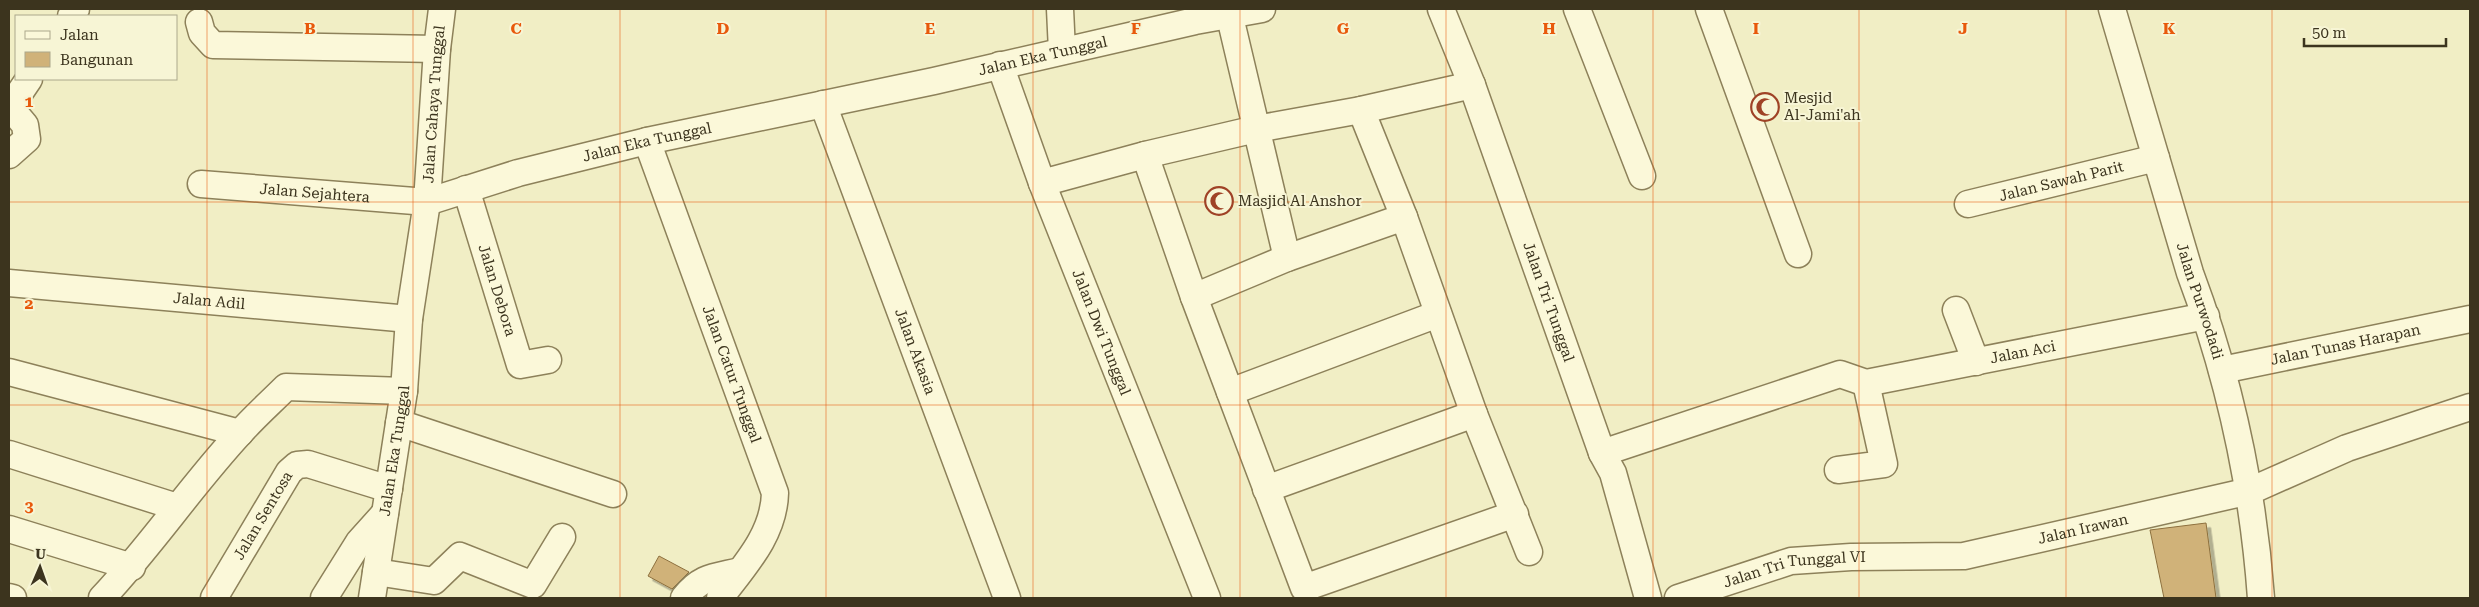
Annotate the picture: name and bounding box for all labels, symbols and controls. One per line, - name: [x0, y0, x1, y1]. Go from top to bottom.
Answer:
- legend: [15, 15, 178, 80]
- scale bar: [2304, 15, 2446, 47]
- text: B: [304, 19, 316, 38]
- text: C: [510, 19, 522, 38]
- text: D: [717, 19, 730, 38]
- text: E: [925, 19, 935, 38]
- text: F: [1131, 19, 1141, 38]
- text: G: [1337, 19, 1350, 38]
- text: H: [1542, 19, 1556, 38]
- text: I: [1753, 19, 1759, 38]
- text: J: [1958, 19, 1968, 38]
- text: K: [2163, 19, 2176, 38]
- street label: Jalan Cahaya Tunggal: [419, 24, 449, 184]
- text: 50 m: [2312, 24, 2347, 42]
- text: Jalan: [60, 26, 99, 44]
- street label: Jalan Eka Tunggal: [977, 32, 1109, 80]
- text: Bangunan: [60, 51, 133, 69]
- place label: Mesjid Al-Jami'ah: [1784, 89, 1861, 124]
- text: 1: [25, 92, 34, 111]
- mosque icon: Mesjid Al-Jami'ah: [1750, 92, 1780, 122]
- street label: Jalan Eka Tunggal: [581, 119, 714, 166]
- street label: Jalan Sawah Parit: [1997, 157, 2126, 205]
- street label: Jalan Sejahtera: [259, 180, 370, 206]
- mosque icon: Masjid Al Anshor: [1204, 186, 1234, 216]
- place label: Masjid Al Anshor: [1238, 192, 1362, 210]
- street label: Jalan Tri Tunggal: [1519, 239, 1578, 364]
- street label: Jalan Purwodadi: [2173, 241, 2227, 362]
- street label: Jalan Debora: [475, 242, 520, 339]
- street label: Jalan Dwi Tunggal: [1068, 267, 1135, 398]
- street label: Jalan Adil: [172, 289, 246, 313]
- text: 2: [25, 294, 34, 313]
- street label: Jalan Catur Tunggal: [699, 303, 765, 446]
- street label: Jalan Akasia: [891, 306, 939, 397]
- street label: Jalan Tunas Harapan: [2269, 320, 2422, 369]
- street label: Jalan Aci: [1988, 337, 2057, 367]
- street label: Jalan Eka Tunggal: [376, 385, 413, 517]
- street label: Jalan Sentosa: [230, 468, 296, 563]
- text: 3: [25, 497, 34, 516]
- street label: Jalan Irawan: [2036, 510, 2130, 548]
- north arrow: [15, 542, 65, 592]
- text: U: [35, 546, 46, 562]
- street label: Jalan Tri Tunggal VI: [1721, 548, 1866, 592]

